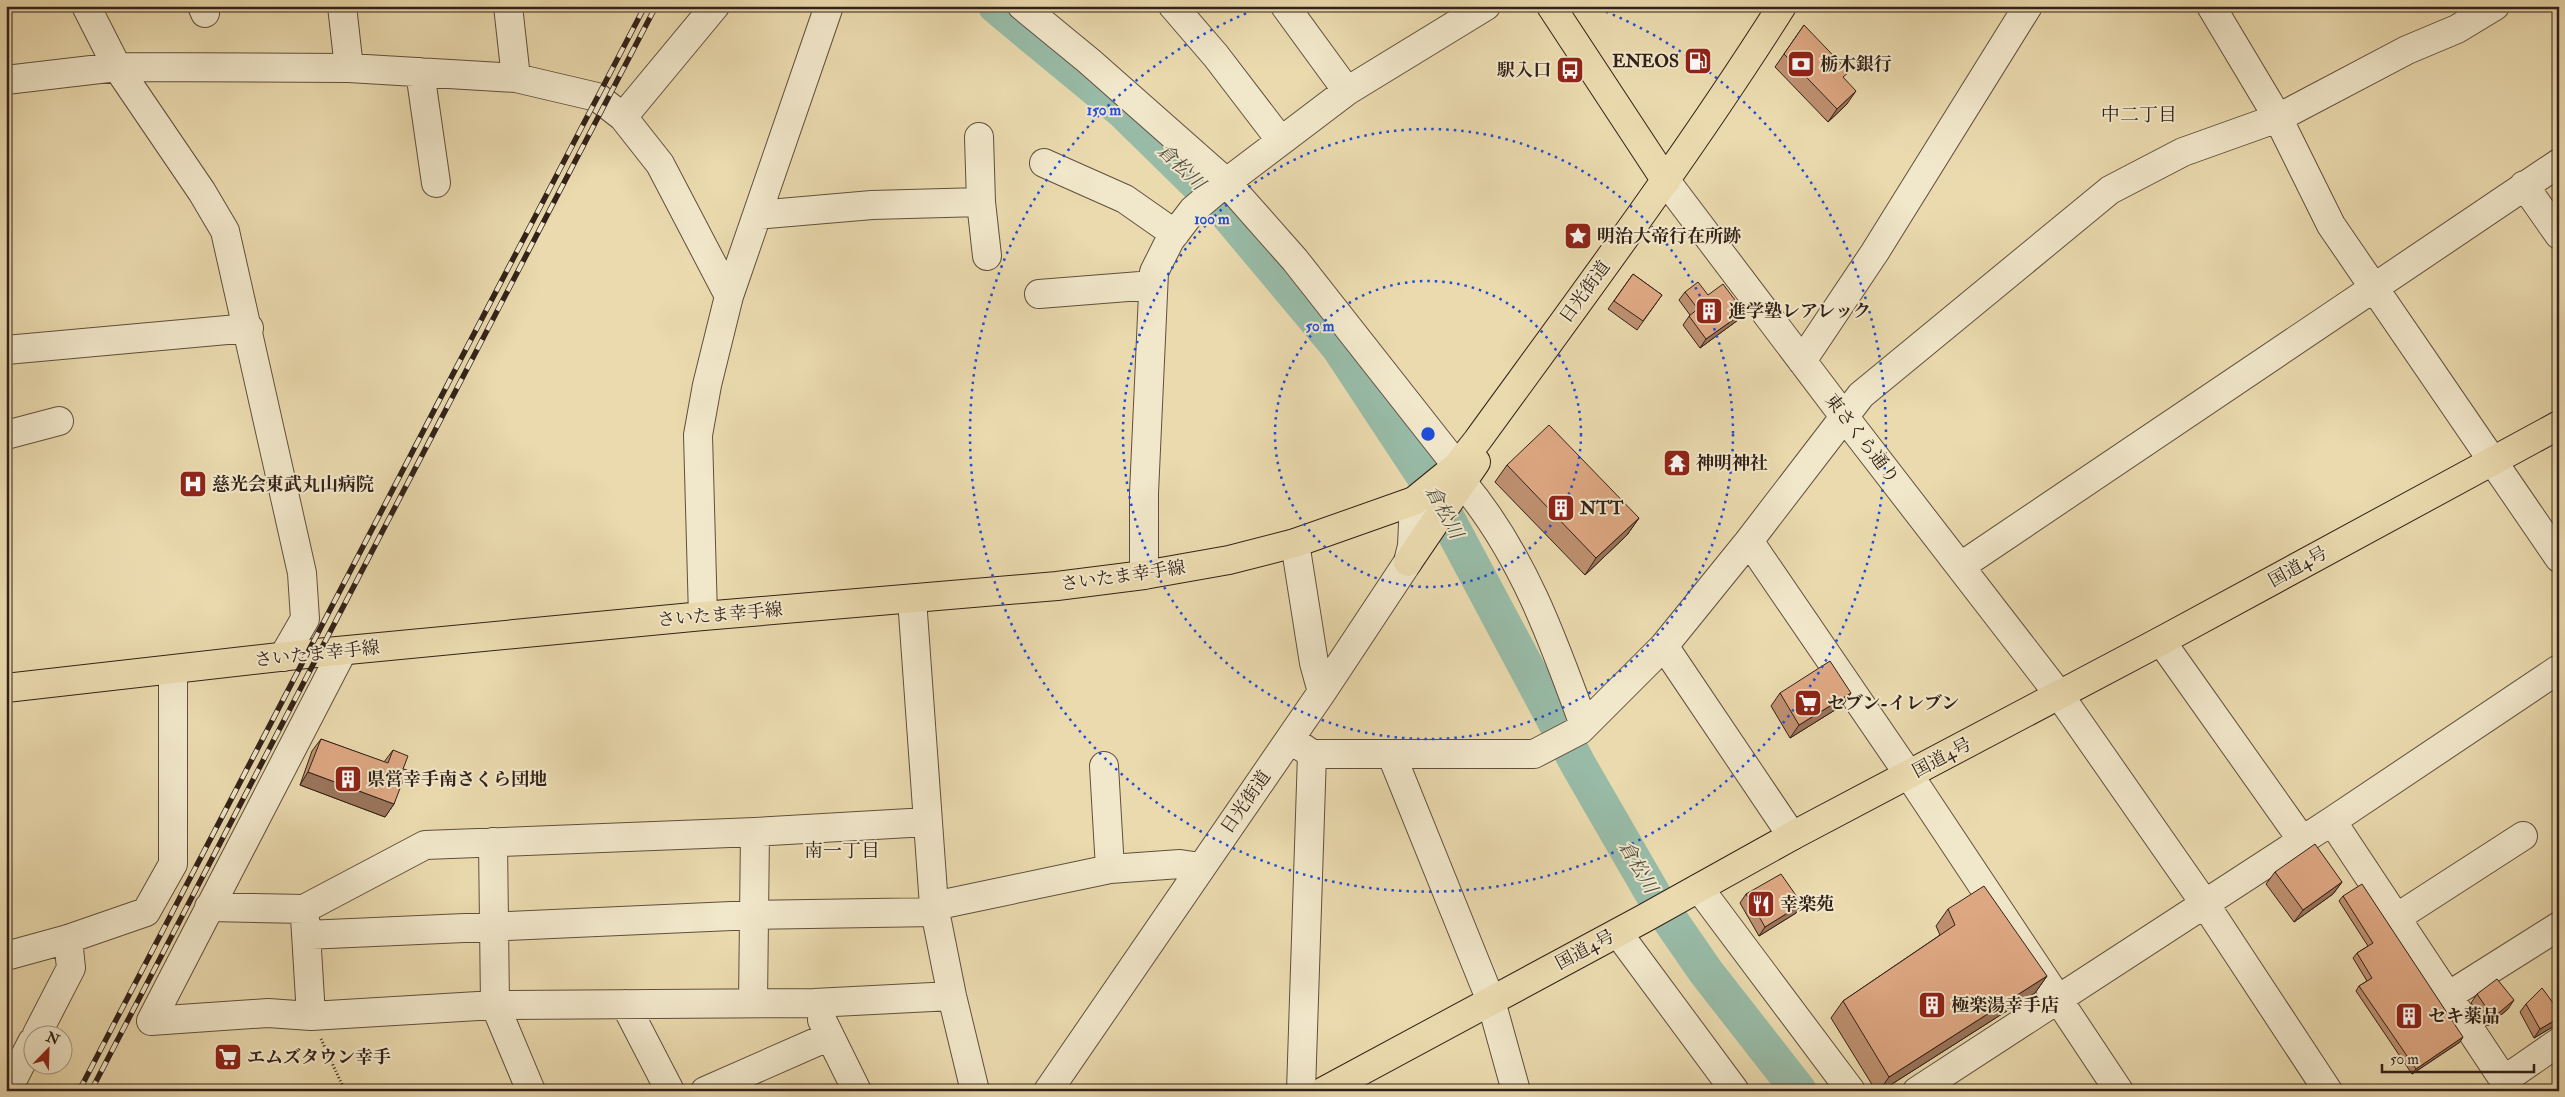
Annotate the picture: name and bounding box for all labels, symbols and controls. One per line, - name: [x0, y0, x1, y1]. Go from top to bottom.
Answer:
- fuel station icon: ENEOS: [1683, 46, 1713, 76]
- bank icon: 栃木銀行: [1786, 49, 1816, 79]
- place label: ENEOS: [1612, 50, 1679, 73]
- place label: 栃木銀行: [1820, 53, 1892, 76]
- bus stop icon: 駅入口: [1555, 55, 1585, 85]
- place label: 駅入口: [1497, 59, 1551, 82]
- text: 150 m: [1087, 101, 1121, 120]
- district label: 中二丁目: [2101, 103, 2177, 127]
- water label: 倉松川: [1152, 139, 1211, 197]
- text: 100 m: [1194, 210, 1230, 229]
- place icon: 明治大帝行在所跡: [1563, 221, 1593, 251]
- place label: 明治大帝行在所跡: [1597, 225, 1741, 248]
- street label: 日光街道: [1555, 256, 1615, 328]
- building icon: 進学塾レアレック: [1694, 296, 1724, 326]
- place label: 進学塾レアレック: [1728, 300, 1871, 323]
- text: 50 m: [1306, 317, 1335, 336]
- street label: 東さくら通り: [1820, 389, 1904, 489]
- centre of rings: [1419, 425, 1437, 443]
- temple icon: 神明神社: [1662, 448, 1692, 478]
- place label: 神明神社: [1696, 452, 1768, 475]
- hospital icon: 慈光会東武丸山病院: [178, 469, 208, 499]
- place label: 慈光会東武丸山病院: [212, 473, 374, 496]
- water label: 倉松川: [1420, 481, 1469, 545]
- building icon: NTT: [1546, 493, 1576, 523]
- place label: NTT: [1579, 497, 1624, 520]
- street label: 国道4号: [2265, 541, 2331, 593]
- street label: さいたま幸手線: [1059, 556, 1187, 596]
- street label: さいたま幸手線: [656, 598, 784, 632]
- street label: さいたま幸手線: [253, 636, 381, 672]
- supermarket icon: セブン-イレブン: [1793, 688, 1823, 718]
- place label: セブン-イレブン: [1827, 692, 1959, 715]
- street label: 国道4号: [1908, 733, 1976, 783]
- building icon: 県営幸手南さくら団地: [333, 764, 363, 794]
- street label: 日光街道: [1216, 766, 1276, 838]
- place label: 県営幸手南さくら団地: [367, 768, 547, 791]
- water label: 倉松川: [1613, 836, 1664, 899]
- district label: 南一丁目: [804, 839, 880, 863]
- restaurant icon: 幸楽苑: [1746, 889, 1776, 919]
- place label: 幸楽苑: [1780, 893, 1834, 916]
- street label: 国道4号: [1551, 925, 1619, 975]
- building icon: 極楽湯幸手店: [1917, 990, 1947, 1020]
- place label: 極楽湯幸手店: [1951, 994, 2059, 1017]
- building icon: セキ薬品: [2394, 1001, 2424, 1031]
- place label: セキ薬品: [2428, 1005, 2500, 1028]
- north arrow: [22, 1024, 72, 1074]
- text: N: [43, 1028, 62, 1049]
- supermarket icon: エムズタウン幸手: [213, 1042, 243, 1072]
- scale bar: [2382, 1042, 2535, 1074]
- place label: エムズタウン幸手: [247, 1046, 391, 1069]
- text: 50 m: [2390, 1050, 2419, 1069]

